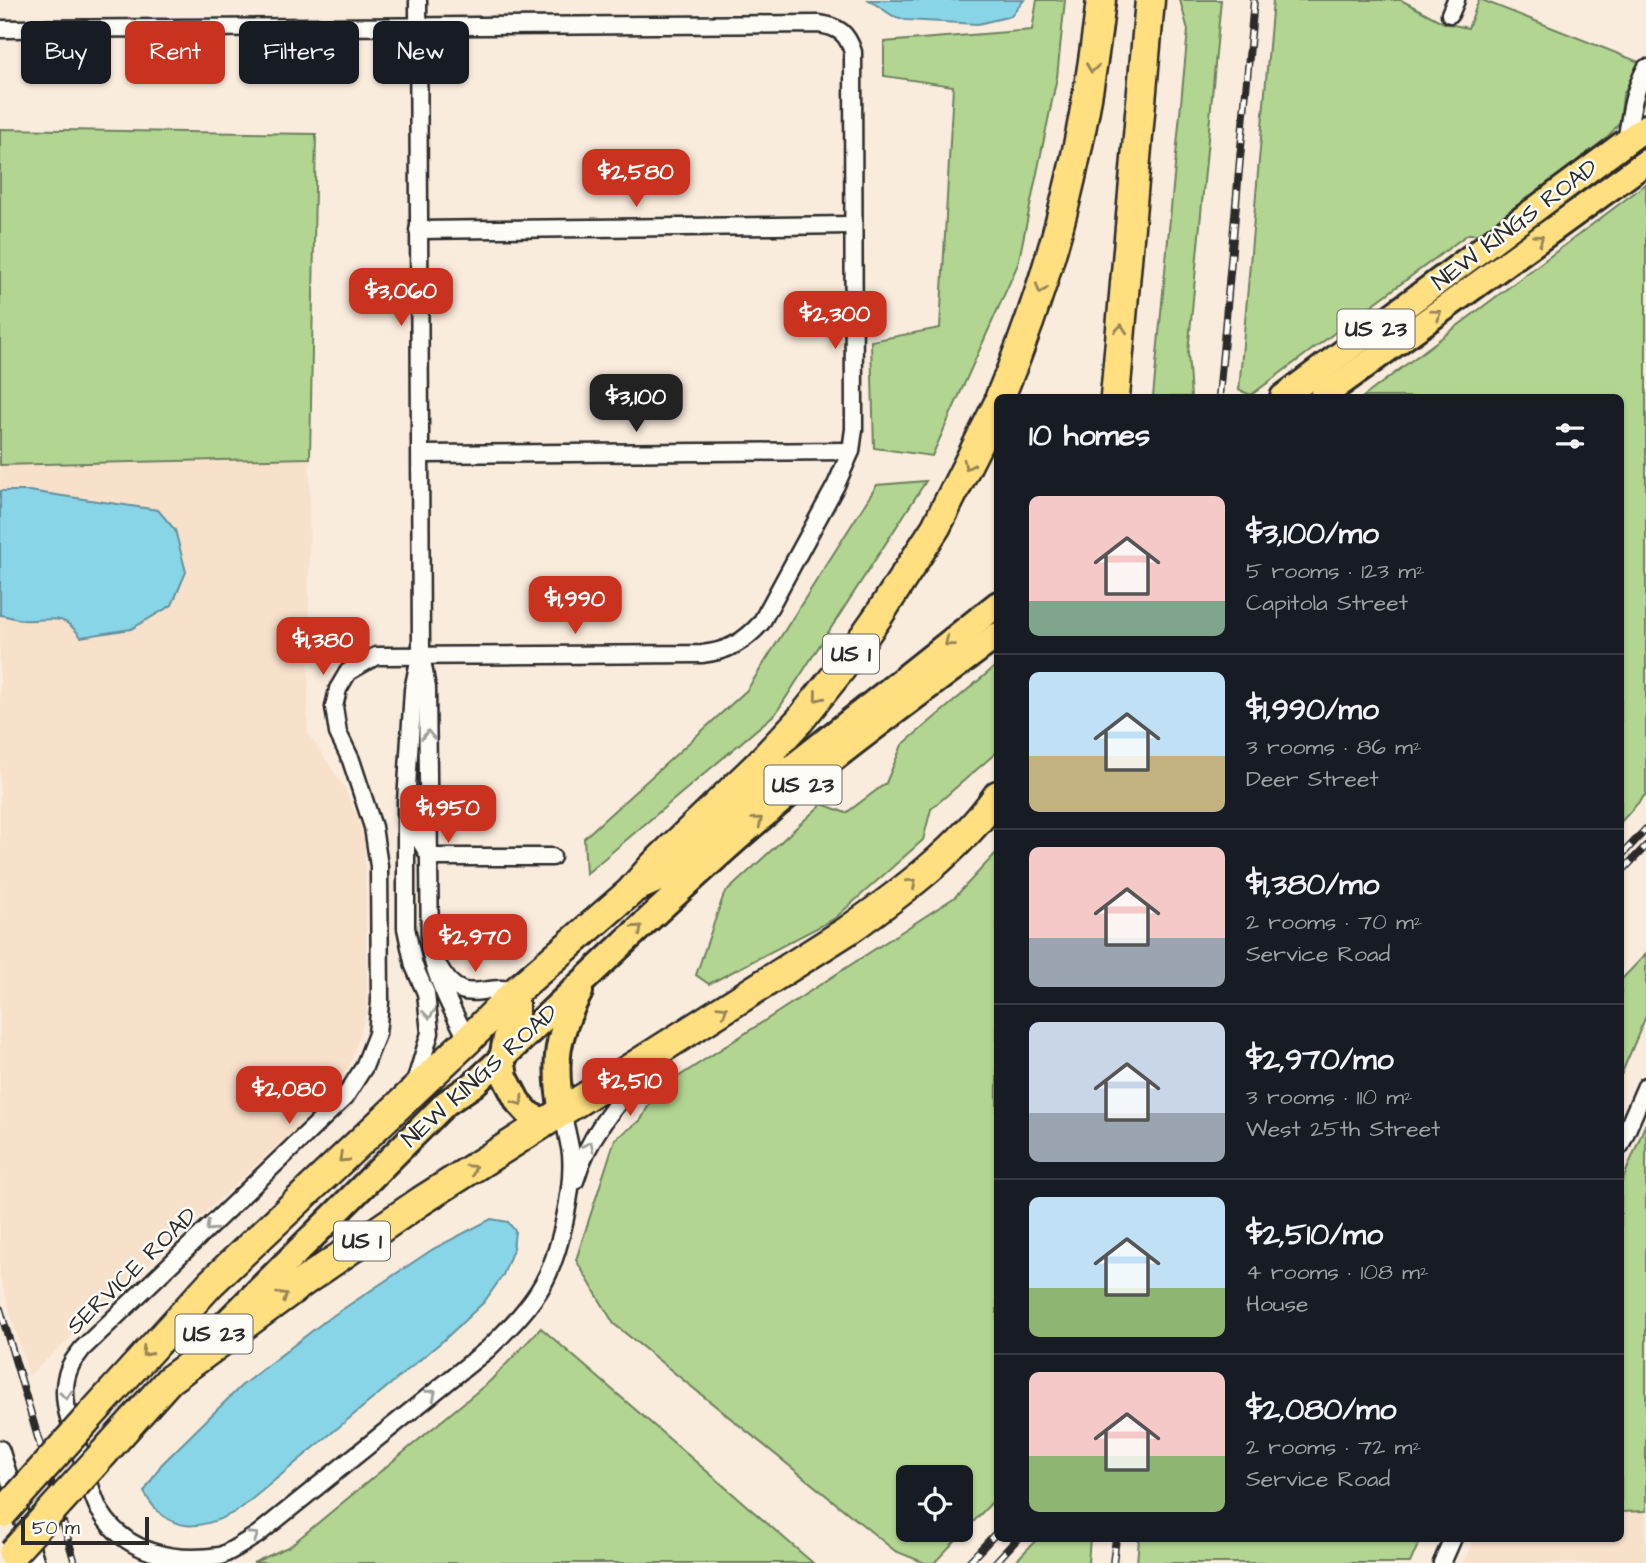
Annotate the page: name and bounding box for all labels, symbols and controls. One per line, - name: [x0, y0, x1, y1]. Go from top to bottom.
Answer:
- chip: Buy: [21, 21, 111, 84]
- chip: Rent: [125, 21, 225, 84]
- chip: Filters: [239, 21, 359, 84]
- chip: New: [373, 21, 469, 84]
- one-way arrow: [1085, 62, 1100, 74]
- pin: $2,580: [579, 150, 693, 209]
- street label: NEW KINGS ROAD: [1425, 151, 1605, 299]
- text: $2,580: [598, 156, 674, 188]
- one-way arrow: [1531, 235, 1544, 247]
- pin: $3,060: [344, 268, 458, 328]
- text: $3,060: [365, 275, 437, 307]
- one-way arrow: [1034, 283, 1049, 295]
- pin: $2,300: [778, 292, 892, 351]
- text: $2,300: [800, 298, 870, 330]
- one-way arrow: [1429, 309, 1441, 322]
- road number: US 23: [1338, 310, 1414, 348]
- one-way arrow: [1114, 323, 1129, 335]
- pin: $3,100: [579, 374, 693, 434]
- text: $3,100: [606, 381, 666, 413]
- text: 10 homes: [1029, 415, 1150, 457]
- icon: filters: [1551, 417, 1589, 455]
- one-way arrow: [963, 458, 977, 471]
- text: $3,100/mo: [1246, 513, 1379, 555]
- icon: home: [1085, 524, 1169, 608]
- text: 5 rooms · 123 m²: [1246, 555, 1425, 587]
- pin: $1,990: [518, 576, 632, 636]
- text: $1,990: [545, 583, 605, 615]
- text: Capitola Street: [1246, 587, 1408, 619]
- pin: $1,380: [266, 618, 380, 677]
- text: $1,380: [293, 624, 353, 656]
- road number: US 1: [823, 634, 879, 674]
- one-way arrow: [945, 634, 957, 647]
- one-way arrow: [814, 689, 826, 702]
- text: $1,990/mo: [1246, 689, 1379, 731]
- icon: home: [1085, 700, 1169, 784]
- one-way arrow: [420, 729, 436, 740]
- text: 3 rooms · 86 m²: [1246, 731, 1422, 763]
- text: Deer Street: [1246, 763, 1379, 795]
- road number: US 23: [764, 765, 842, 804]
- pin: $1,950: [391, 786, 505, 845]
- text: $1,950: [416, 792, 480, 824]
- one-way arrow: [750, 817, 763, 829]
- text: $1,380/mo: [1246, 864, 1379, 906]
- icon: home: [1085, 875, 1169, 959]
- one-way arrow: [903, 879, 916, 891]
- text: 2 rooms · 70 m²: [1246, 906, 1422, 938]
- pin: $2,970: [418, 914, 532, 974]
- text: $2,970: [439, 921, 511, 953]
- one-way arrow: [630, 925, 643, 937]
- text: Service Road: [1246, 938, 1390, 970]
- street label: NEW KINGS ROAD: [394, 996, 566, 1156]
- one-way arrow: [715, 1006, 728, 1018]
- one-way arrow: [421, 1009, 436, 1020]
- text: $2,970/mo: [1246, 1039, 1394, 1081]
- icon: home: [1085, 1050, 1169, 1134]
- pin: $2,510: [573, 1058, 687, 1118]
- text: $2,510: [598, 1065, 662, 1097]
- pin: $2,080: [232, 1066, 346, 1126]
- text: $2,080: [252, 1073, 326, 1105]
- text: 3 rooms · 110 m²: [1246, 1081, 1413, 1113]
- one-way arrow: [511, 1094, 523, 1106]
- text: West 25th Street: [1246, 1113, 1440, 1145]
- one-way arrow: [581, 1141, 595, 1153]
- one-way arrow: [338, 1150, 351, 1163]
- one-way arrow: [464, 1164, 477, 1177]
- street label: SERVICE ROAD: [59, 1200, 205, 1342]
- text: $2,510/mo: [1246, 1214, 1383, 1256]
- one-way arrow: [206, 1219, 219, 1232]
- road number: US 1: [334, 1222, 390, 1260]
- icon: home: [1085, 1225, 1169, 1309]
- text: 4 rooms · 108 m²: [1246, 1256, 1429, 1288]
- text: House: [1246, 1288, 1309, 1320]
- one-way arrow: [275, 1292, 288, 1304]
- road number: US 23: [176, 1315, 252, 1354]
- one-way arrow: [142, 1344, 154, 1357]
- text: $2,080/mo: [1246, 1389, 1396, 1431]
- one-way arrow: [58, 1390, 73, 1401]
- one-way arrow: [424, 1390, 436, 1403]
- icon: home: [1085, 1400, 1169, 1484]
- text: 2 rooms · 72 m²: [1246, 1431, 1421, 1463]
- text: Service Road: [1246, 1463, 1390, 1495]
- map controls: [896, 1465, 973, 1542]
- button: locate: [896, 1465, 973, 1542]
- scale bar: [21, 1514, 149, 1546]
- text: 50 m: [32, 1515, 80, 1542]
- one-way arrow: [246, 1531, 259, 1544]

